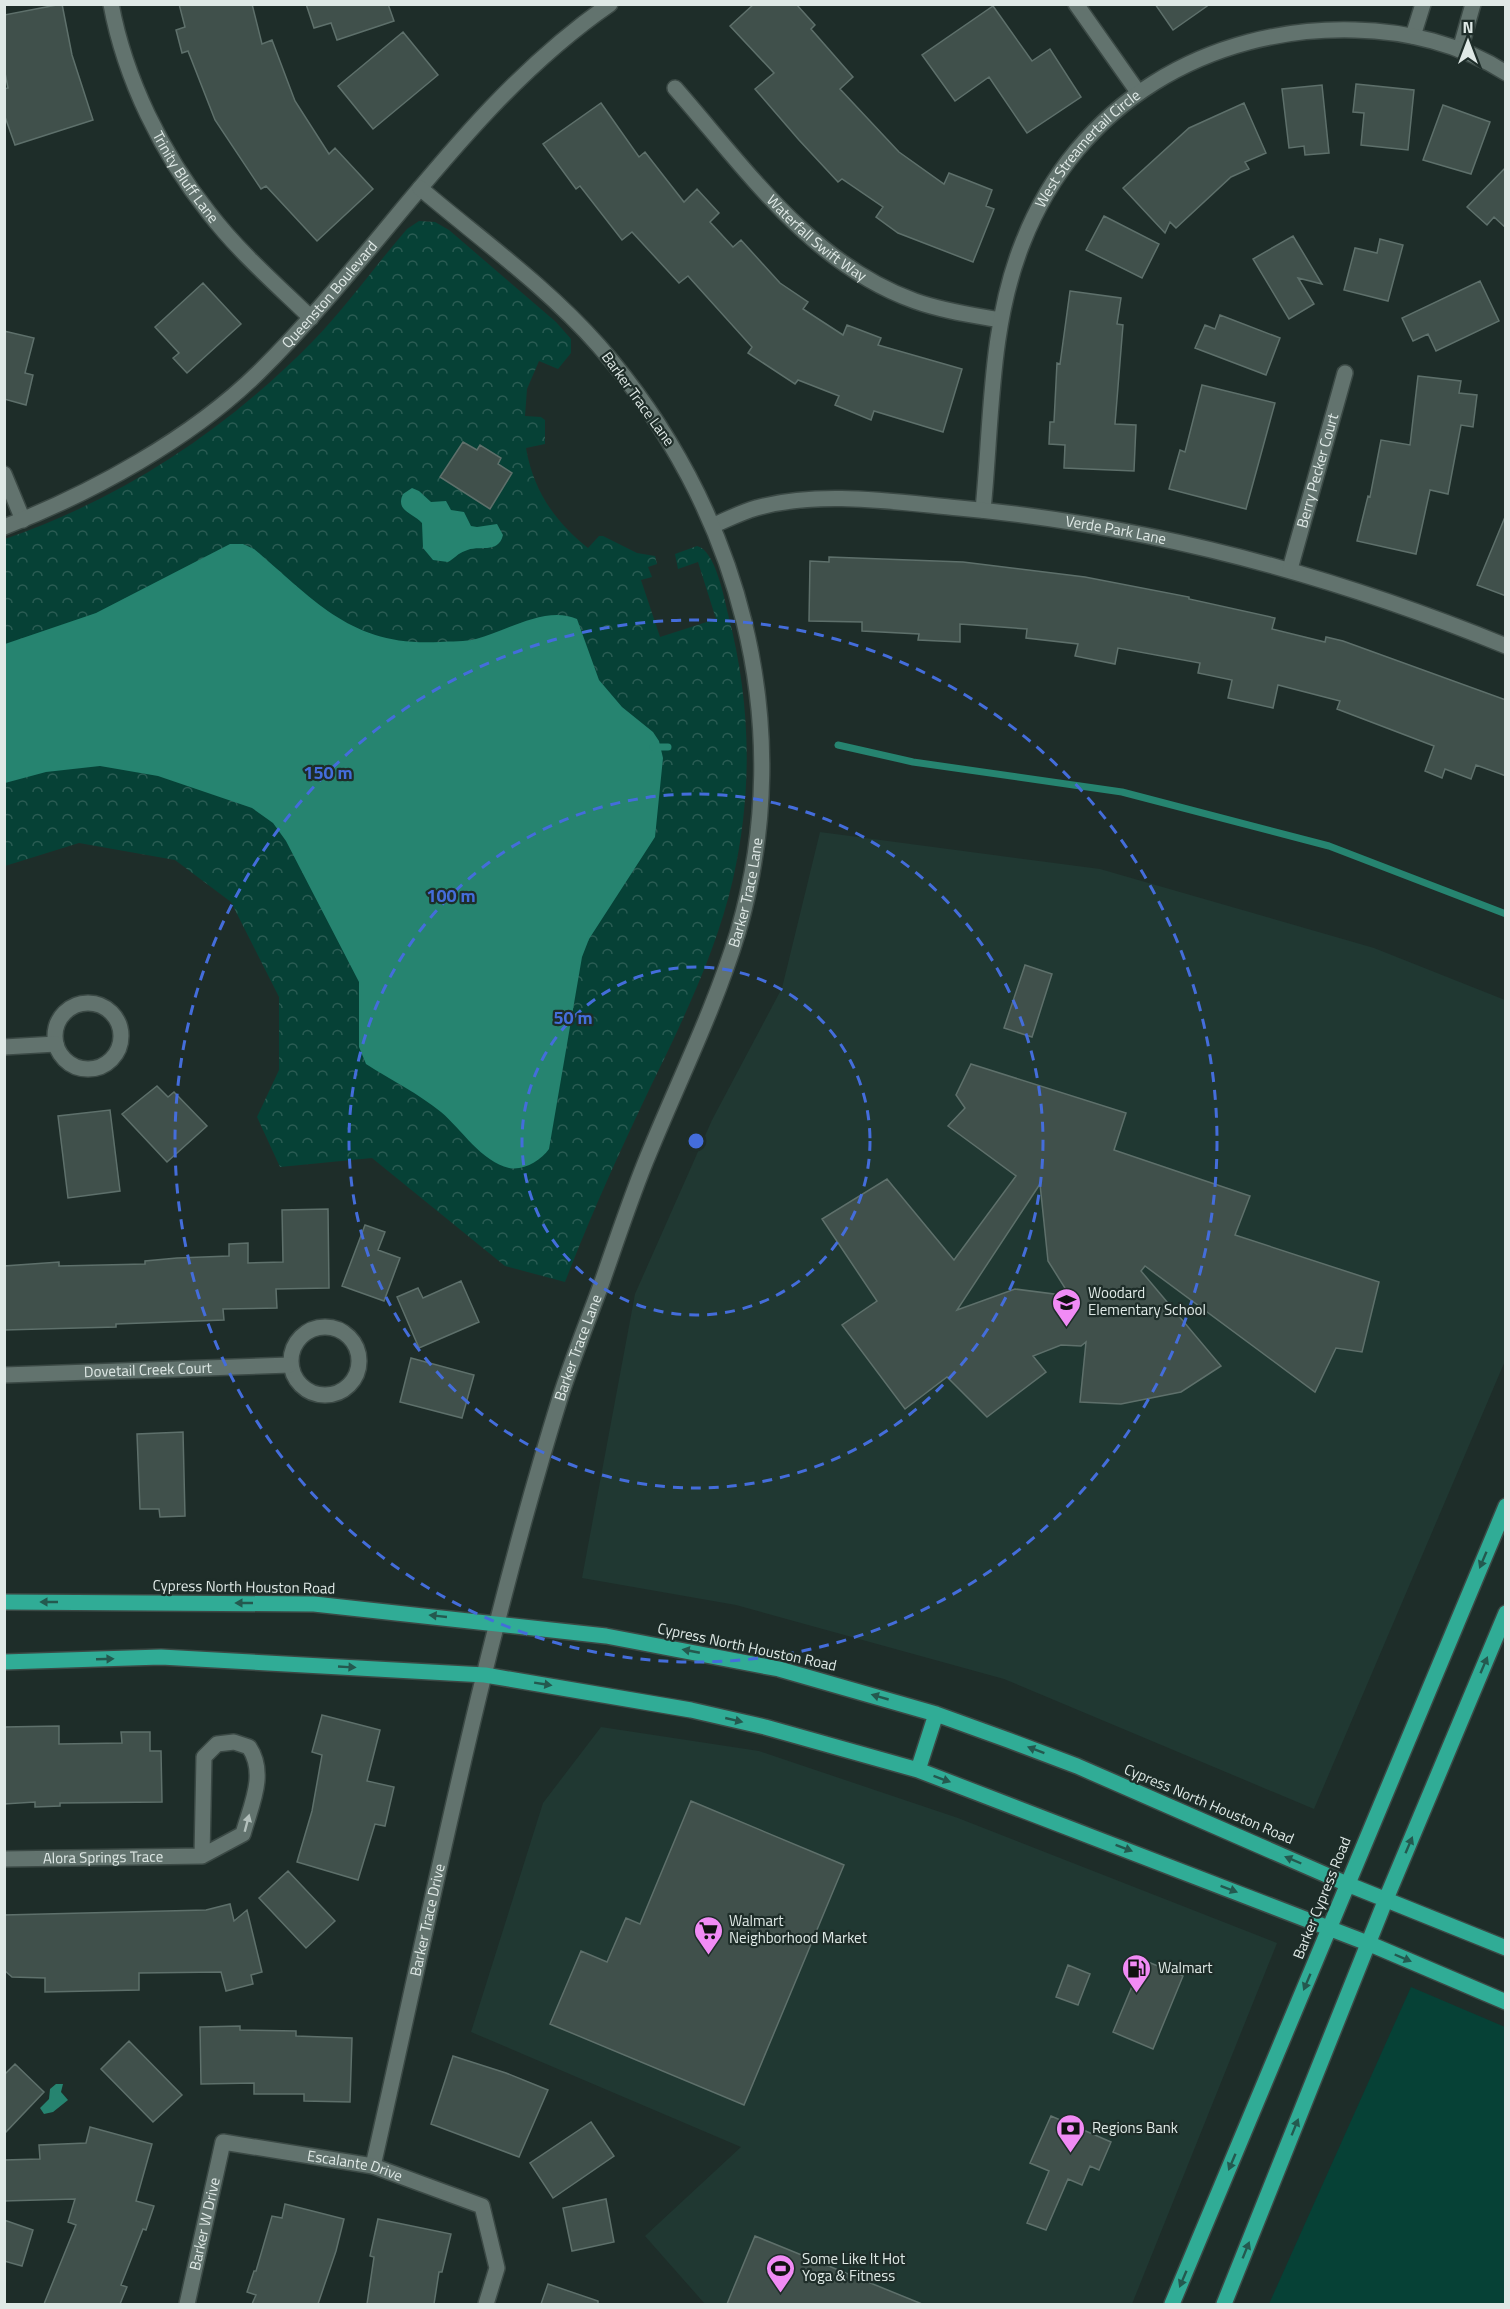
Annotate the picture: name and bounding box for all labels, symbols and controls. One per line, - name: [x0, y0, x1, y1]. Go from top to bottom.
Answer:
- north arrow: [1438, 12, 1498, 72]
- text: N: [1462, 15, 1474, 39]
- street label: West Streamertail Circle: [1029, 84, 1145, 212]
- street label: Trinity Bluff Lane: [147, 127, 225, 228]
- street label: Waterfall Swift Way: [761, 189, 871, 287]
- street label: Queenston Boulevard: [276, 235, 383, 353]
- street label: Barker Trace Lane: [596, 347, 681, 451]
- street label: Berry Pecker Court: [1290, 410, 1344, 531]
- street label: Verde Park Lane: [1064, 509, 1168, 550]
- text: 150 m: [303, 759, 353, 786]
- street label: Barker Trace Lane: [722, 836, 768, 950]
- text: 100 m: [426, 882, 476, 909]
- text: 50 m: [553, 1004, 593, 1031]
- centre of rings: [686, 1131, 706, 1151]
- place label: Woodard Elementary School: [1088, 1281, 1206, 1321]
- school or university icon: Woodard Elementary School: [1051, 1286, 1083, 1328]
- street label: Barker Trace Lane: [548, 1291, 607, 1404]
- street label: Dovetail Creek Court: [83, 1356, 213, 1383]
- one-way arrow: [1478, 1551, 1487, 1569]
- street label: Cypress North Houston Road: [152, 1573, 336, 1600]
- one-way arrow: [40, 1597, 59, 1607]
- one-way arrow: [235, 1598, 254, 1608]
- one-way arrow: [429, 1611, 448, 1621]
- street label: Cypress North Houston Road: [655, 1616, 839, 1677]
- one-way arrow: [681, 1646, 700, 1655]
- one-way arrow: [95, 1654, 114, 1664]
- one-way arrow: [1479, 1655, 1489, 1673]
- one-way arrow: [338, 1663, 357, 1672]
- one-way arrow: [533, 1679, 552, 1688]
- one-way arrow: [871, 1692, 889, 1701]
- one-way arrow: [725, 1716, 744, 1725]
- one-way arrow: [1027, 1745, 1045, 1755]
- street label: Cypress North Houston Road: [1121, 1757, 1298, 1850]
- one-way arrow: [933, 1775, 951, 1785]
- one-way arrow: [242, 1813, 252, 1832]
- street label: Barker Cypress Road: [1286, 1833, 1357, 1963]
- one-way arrow: [1404, 1835, 1414, 1853]
- one-way arrow: [1115, 1844, 1133, 1853]
- street label: Alora Springs Trace: [43, 1845, 163, 1869]
- one-way arrow: [1285, 1856, 1302, 1865]
- street label: Barker Trace Drive: [403, 1861, 451, 1978]
- one-way arrow: [1220, 1884, 1238, 1894]
- place label: Walmart Neighborhood Market: [729, 1909, 868, 1949]
- supermarket icon: Walmart Neighborhood Market: [692, 1914, 724, 1956]
- fuel station icon: Walmart: [1121, 1952, 1153, 1994]
- one-way arrow: [1394, 1954, 1412, 1963]
- place label: Walmart: [1158, 1956, 1213, 1979]
- one-way arrow: [1302, 1973, 1311, 1991]
- bank icon: Regions Bank: [1055, 2112, 1087, 2154]
- place label: Regions Bank: [1092, 2116, 1178, 2139]
- one-way arrow: [1291, 2118, 1300, 2136]
- street label: Escalante Drive: [306, 2144, 406, 2187]
- one-way arrow: [1227, 2153, 1236, 2171]
- street label: Barker W Drive: [183, 2175, 226, 2272]
- one-way arrow: [1242, 2241, 1251, 2259]
- place label: Some Like It Hot Yoga & Fitness: [802, 2247, 906, 2287]
- sports icon: Some Like It Hot Yoga & Fitness: [765, 2252, 797, 2294]
- one-way arrow: [1178, 2270, 1187, 2288]

